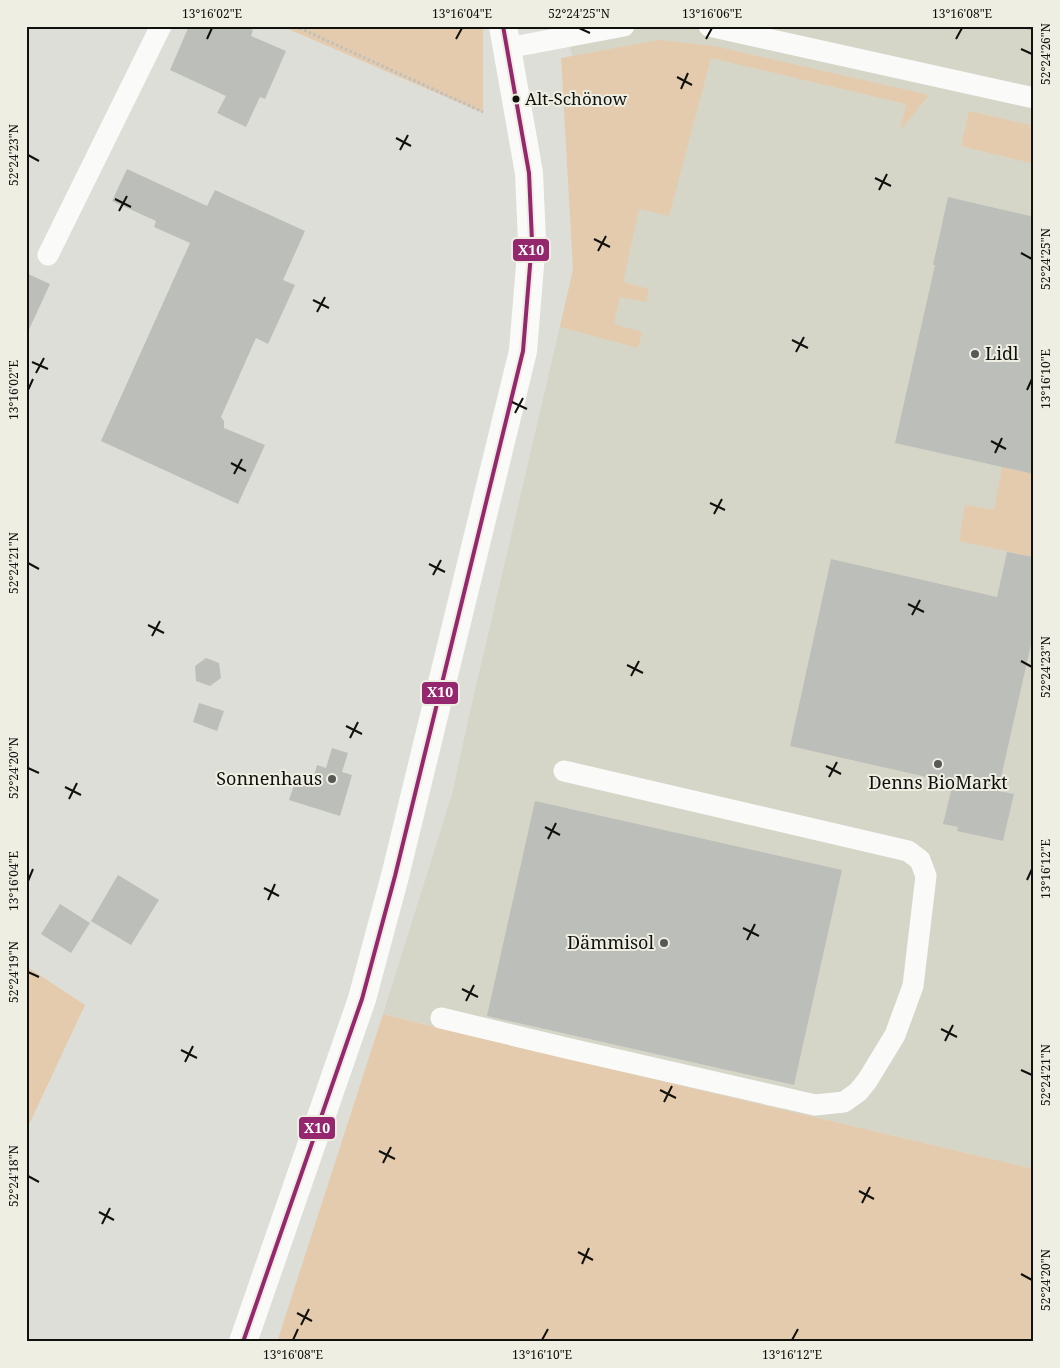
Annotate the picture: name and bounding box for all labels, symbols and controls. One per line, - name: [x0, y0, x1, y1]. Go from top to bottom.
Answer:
- text: 13°16'02"E: [182, 5, 242, 22]
- text: 13°16'04"E: [432, 5, 492, 22]
- text: 52°24'25"N: [548, 5, 610, 22]
- text: 13°16'06"E: [682, 5, 742, 22]
- text: 13°16'08"E: [932, 5, 992, 22]
- text: 52°24'26"N: [1037, 23, 1054, 85]
- place label: Alt-Schönow: [525, 87, 627, 110]
- marker: Alt-Schönow: [511, 94, 521, 104]
- text: 52°24'23"N: [5, 124, 22, 186]
- text: 52°24'25"N: [1037, 228, 1054, 290]
- line badge: X10: [512, 238, 550, 262]
- text: X10: [518, 240, 544, 259]
- place label: Lidl: [985, 341, 1019, 365]
- marker: Lidl: [969, 348, 981, 360]
- text: 13°16'10"E: [1037, 349, 1054, 409]
- text: 13°16'02"E: [5, 360, 22, 420]
- text: 52°24'21"N: [5, 532, 22, 594]
- text: 52°24'23"N: [1037, 636, 1054, 698]
- line badge: X10: [421, 681, 459, 705]
- text: X10: [427, 682, 453, 701]
- text: 52°24'20"N: [5, 737, 22, 799]
- marker: Denns BioMarkt: [932, 758, 944, 770]
- place label: Sonnenhaus: [216, 766, 322, 790]
- place label: Denns BioMarkt: [868, 770, 1008, 794]
- marker: Sonnenhaus: [326, 773, 338, 785]
- text: 13°16'12"E: [1037, 839, 1054, 899]
- text: 13°16'04"E: [5, 851, 22, 911]
- place label: Dämmisol: [567, 930, 654, 954]
- marker: Dämmisol: [658, 937, 670, 949]
- text: 52°24'19"N: [5, 941, 22, 1003]
- text: 52°24'21"N: [1037, 1044, 1054, 1106]
- line badge: X10: [298, 1116, 336, 1140]
- text: X10: [304, 1118, 330, 1137]
- text: 52°24'18"N: [5, 1145, 22, 1207]
- text: 52°24'20"N: [1037, 1249, 1054, 1311]
- text: 13°16'08"E: [263, 1346, 323, 1363]
- text: 13°16'10"E: [512, 1346, 572, 1363]
- text: 13°16'12"E: [762, 1346, 822, 1363]

